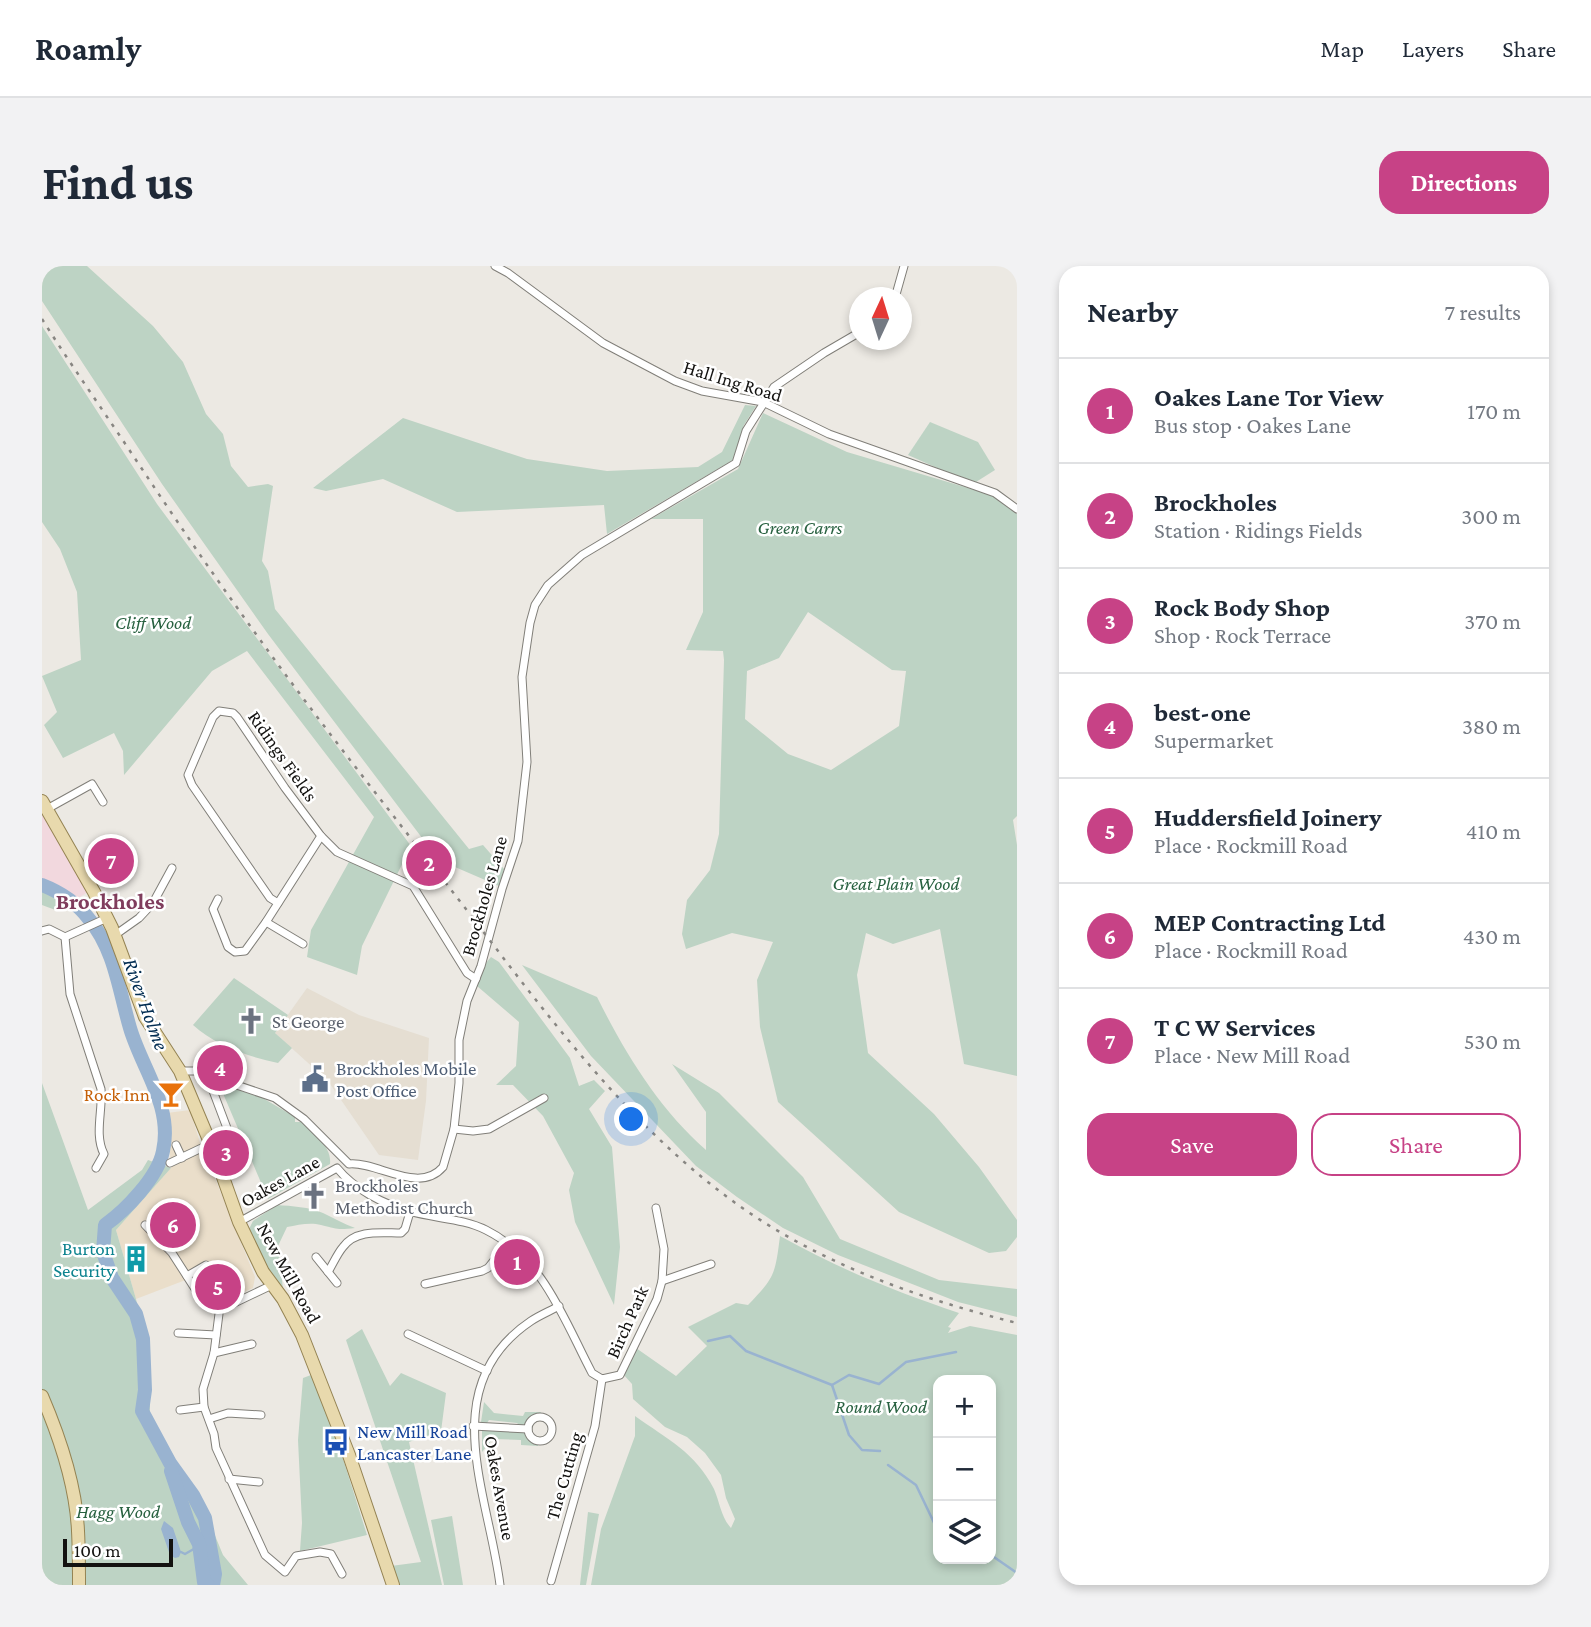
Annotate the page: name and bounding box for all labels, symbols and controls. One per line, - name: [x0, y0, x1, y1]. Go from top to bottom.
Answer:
- text: Roamly: [35, 30, 141, 67]
- text: Map: [1320, 35, 1364, 62]
- text: Layers: [1402, 35, 1464, 62]
- text: Share: [1502, 35, 1556, 62]
- button: Directions: [1379, 151, 1549, 214]
- text: Find us: [42, 155, 194, 210]
- north arrow: [849, 287, 912, 350]
- text: Nearby: [1087, 295, 1178, 328]
- text: 7 results: [1445, 299, 1521, 325]
- street label: Hall Ing Road: [681, 356, 785, 406]
- text: Oakes Lane Tor View: [1154, 383, 1383, 412]
- text: 1: [1106, 398, 1114, 424]
- text: 170 m: [1467, 398, 1521, 424]
- text: Bus stop · Oakes Lane: [1154, 412, 1351, 438]
- text: Brockholes: [1154, 488, 1277, 517]
- text: 2: [1104, 503, 1116, 529]
- text: 300 m: [1461, 503, 1521, 529]
- park label: Green Carrs: [758, 517, 843, 538]
- text: Station · Ridings Fields: [1154, 517, 1363, 543]
- text: Rock Body Shop: [1154, 593, 1330, 622]
- text: 3: [1104, 608, 1116, 634]
- text: 370 m: [1464, 608, 1521, 634]
- park label: Cliff Wood: [115, 612, 192, 633]
- text: Shop · Rock Terrace: [1154, 622, 1331, 648]
- text: best-one: [1154, 698, 1251, 727]
- street label: Ridings Fields: [244, 707, 322, 805]
- text: 4: [1104, 713, 1116, 739]
- text: 380 m: [1462, 713, 1521, 739]
- text: Supermarket: [1154, 727, 1273, 753]
- text: Huddersfield Joinery: [1154, 803, 1382, 832]
- text: 5: [1104, 818, 1116, 844]
- text: 410 m: [1466, 818, 1521, 844]
- text: Place · Rockmill Road: [1154, 832, 1348, 858]
- street label: Brockholes Lane: [457, 834, 511, 958]
- pin: 7: [88, 835, 134, 887]
- pin: 2: [406, 837, 452, 889]
- park label: Great Plain Wood: [833, 873, 960, 894]
- district label: Brockholes: [56, 888, 164, 914]
- text: MEP Contracting Ltd: [1154, 908, 1386, 937]
- text: 6: [1104, 923, 1116, 949]
- text: 430 m: [1463, 923, 1521, 949]
- text: Place · Rockmill Road: [1154, 937, 1348, 963]
- water label: River Holme: [118, 955, 174, 1053]
- church icon: St George: [236, 1006, 266, 1036]
- place label: St George: [272, 1011, 344, 1032]
- text: T C W Services: [1154, 1013, 1315, 1042]
- text: 7: [1104, 1028, 1116, 1054]
- text: 530 m: [1464, 1028, 1521, 1054]
- pin: 4: [197, 1042, 243, 1094]
- text: Place · New Mill Road: [1154, 1042, 1350, 1068]
- place label: Brockholes Mobile Post Office: [336, 1058, 476, 1101]
- public building icon: Brockholes Mobile Post Office: [300, 1064, 330, 1094]
- bar icon: Rock Inn: [156, 1079, 186, 1109]
- place label: Rock Inn: [84, 1084, 150, 1105]
- your location: [614, 1102, 648, 1136]
- button: Save: [1087, 1113, 1297, 1176]
- button: Share: [1311, 1113, 1521, 1176]
- pin: 3: [203, 1127, 249, 1179]
- street label: Oakes Lane: [237, 1151, 323, 1211]
- place label: Brockholes Methodist Church: [335, 1175, 473, 1218]
- church icon: Brockholes Methodist Church: [299, 1181, 329, 1211]
- pin: 6: [150, 1199, 196, 1251]
- street label: New Mill Road: [253, 1219, 325, 1327]
- pin: 1: [494, 1236, 540, 1288]
- place label: Burton Security: [53, 1238, 115, 1281]
- building icon: Burton Security: [121, 1244, 151, 1274]
- pin: 5: [195, 1261, 241, 1313]
- street label: Birch Park: [602, 1282, 653, 1361]
- map controls: [933, 1375, 996, 1564]
- button: +: [933, 1375, 996, 1438]
- park label: Round Wood: [835, 1396, 928, 1417]
- place label: New Mill Road Lancaster Lane: [357, 1421, 471, 1464]
- bus stop icon: New Mill Road Lancaster Lane: [321, 1427, 351, 1457]
- street label: The Cutting: [541, 1430, 587, 1522]
- street label: Oakes Avenue: [480, 1434, 520, 1542]
- button: −: [933, 1438, 996, 1501]
- park label: Hagg Wood: [76, 1501, 161, 1522]
- button: layers: [933, 1501, 996, 1564]
- scale bar: [63, 1536, 173, 1568]
- text: 100 m: [74, 1540, 121, 1561]

